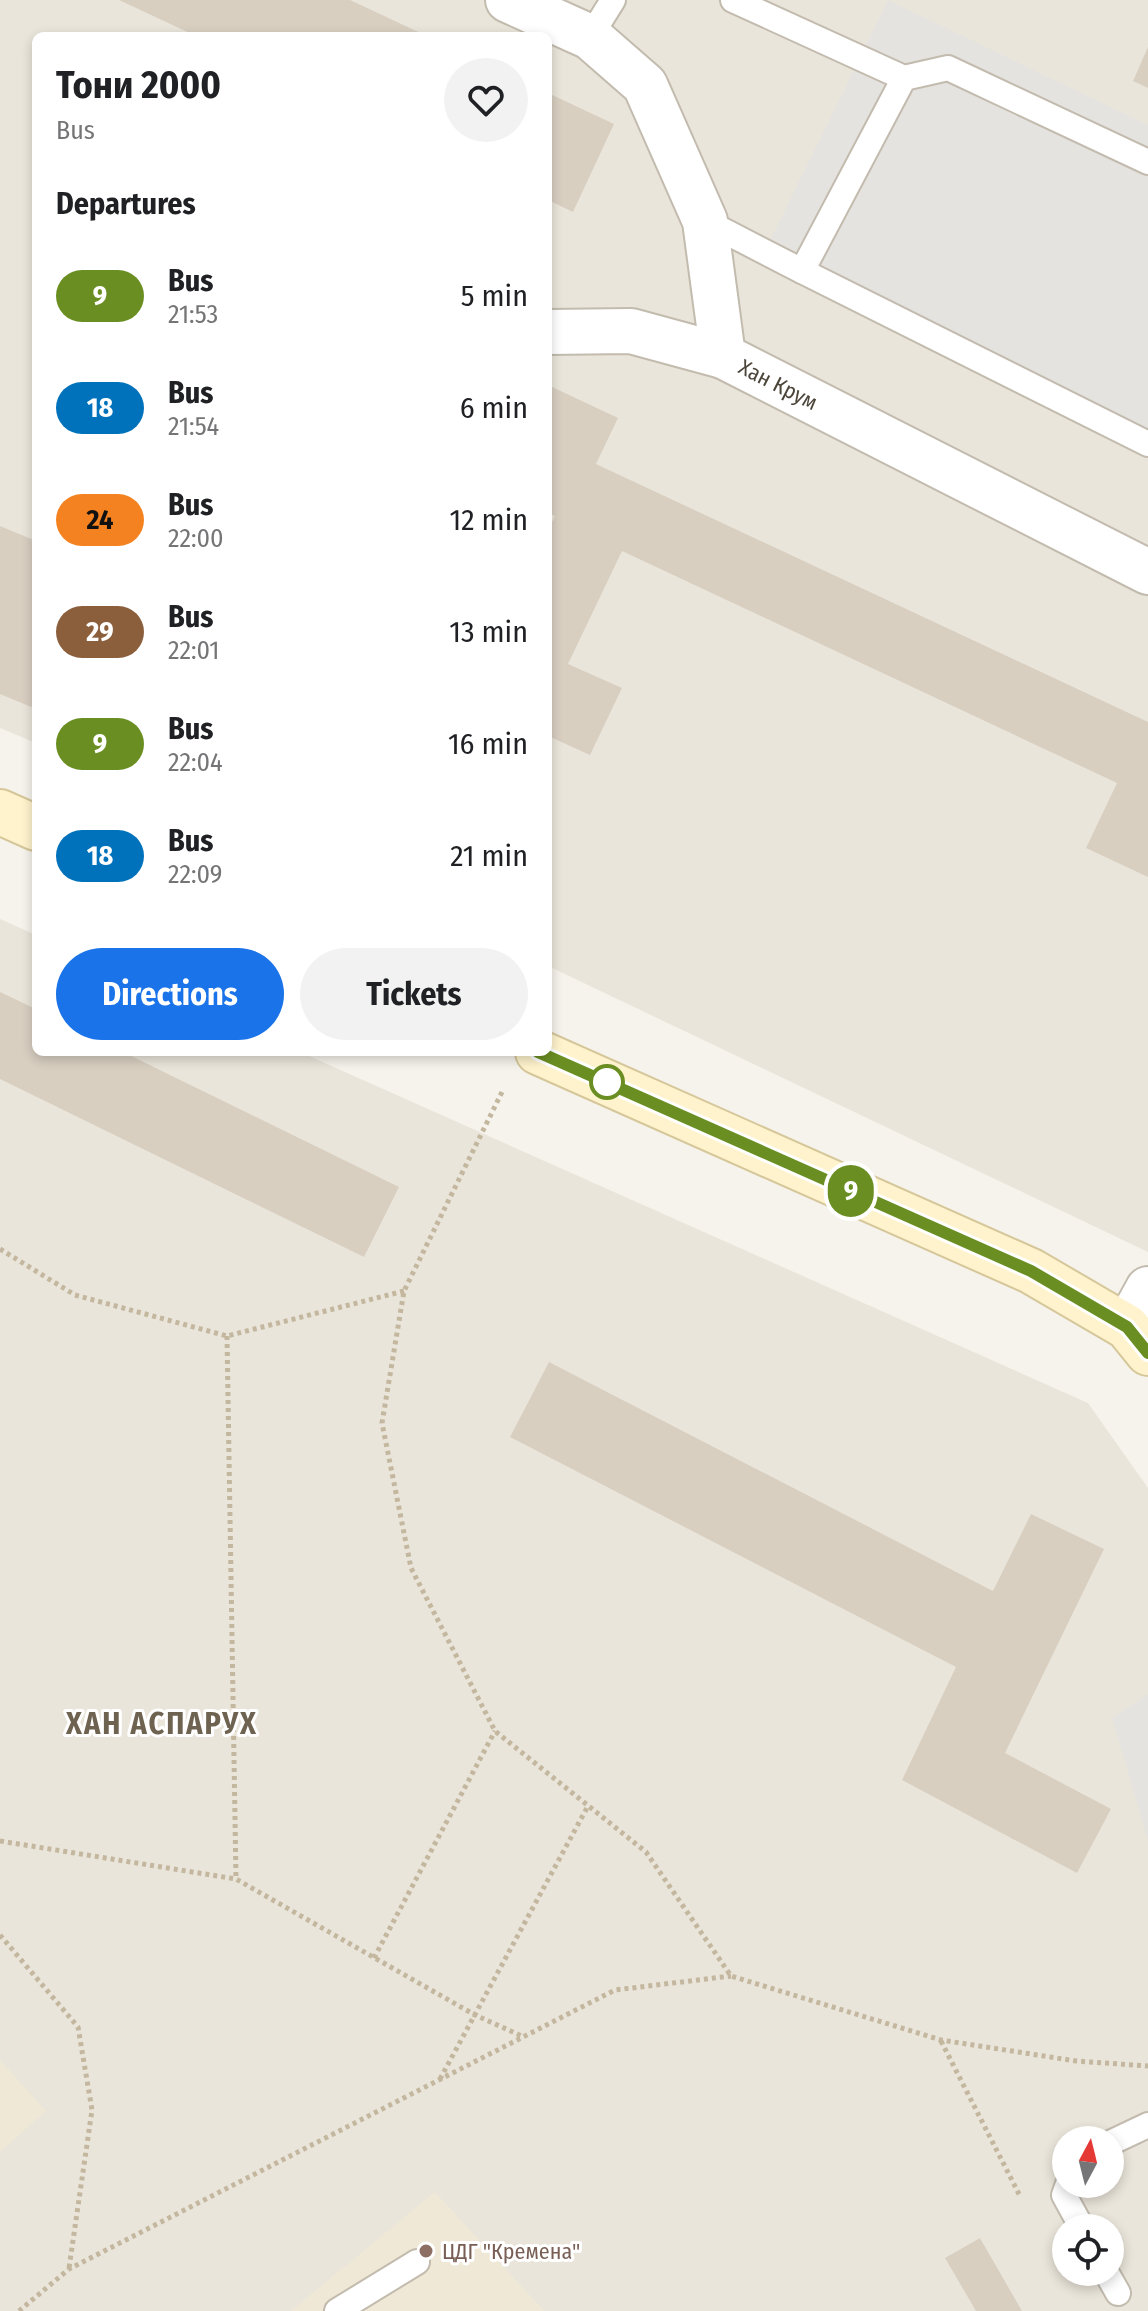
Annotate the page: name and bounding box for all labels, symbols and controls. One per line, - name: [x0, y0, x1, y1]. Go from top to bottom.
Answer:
- button: heart: [444, 58, 528, 142]
- text: Тони 2000: [56, 62, 221, 108]
- text: Bus: [56, 115, 95, 146]
- text: Departures: [56, 186, 196, 222]
- text: Bus: [168, 263, 213, 299]
- text: 5 min: [461, 278, 528, 314]
- text: 9: [93, 279, 107, 312]
- text: 21:53: [168, 299, 218, 330]
- street label: Хан Крум: [735, 353, 822, 415]
- text: Bus: [168, 375, 213, 411]
- text: 6 min: [460, 390, 528, 426]
- text: 18: [87, 391, 113, 424]
- text: 21:54: [168, 411, 219, 442]
- text: Bus: [168, 487, 213, 523]
- text: 12 min: [450, 502, 528, 538]
- text: 24: [87, 503, 113, 536]
- text: 22:00: [168, 523, 224, 554]
- text: Bus: [168, 599, 213, 635]
- text: 13 min: [449, 614, 528, 650]
- text: 29: [86, 615, 114, 648]
- text: 22:01: [168, 635, 219, 666]
- text: Bus: [168, 711, 213, 747]
- text: 16 min: [448, 726, 528, 762]
- text: 9: [93, 727, 107, 760]
- text: 22:04: [168, 747, 223, 778]
- text: Bus: [168, 823, 213, 859]
- text: 21 min: [450, 838, 528, 874]
- text: 18: [87, 839, 113, 872]
- text: 22:09: [168, 859, 222, 890]
- button: Directions: [56, 948, 284, 1040]
- button: Tickets: [300, 948, 528, 1040]
- unlabelled marker: [590, 1065, 624, 1099]
- line badge: 9: [825, 1165, 877, 1217]
- text: 9: [844, 1174, 858, 1207]
- district label: ХАН АСПАРУХ: [65, 1706, 258, 1742]
- north arrow: [1052, 2126, 1124, 2198]
- map controls: [1052, 2126, 1124, 2286]
- button: locate: [1052, 2214, 1124, 2286]
- place label: ЦДГ "Кремена": [442, 2238, 580, 2265]
- marker: ЦДГ "Кремена": [417, 2242, 435, 2260]

